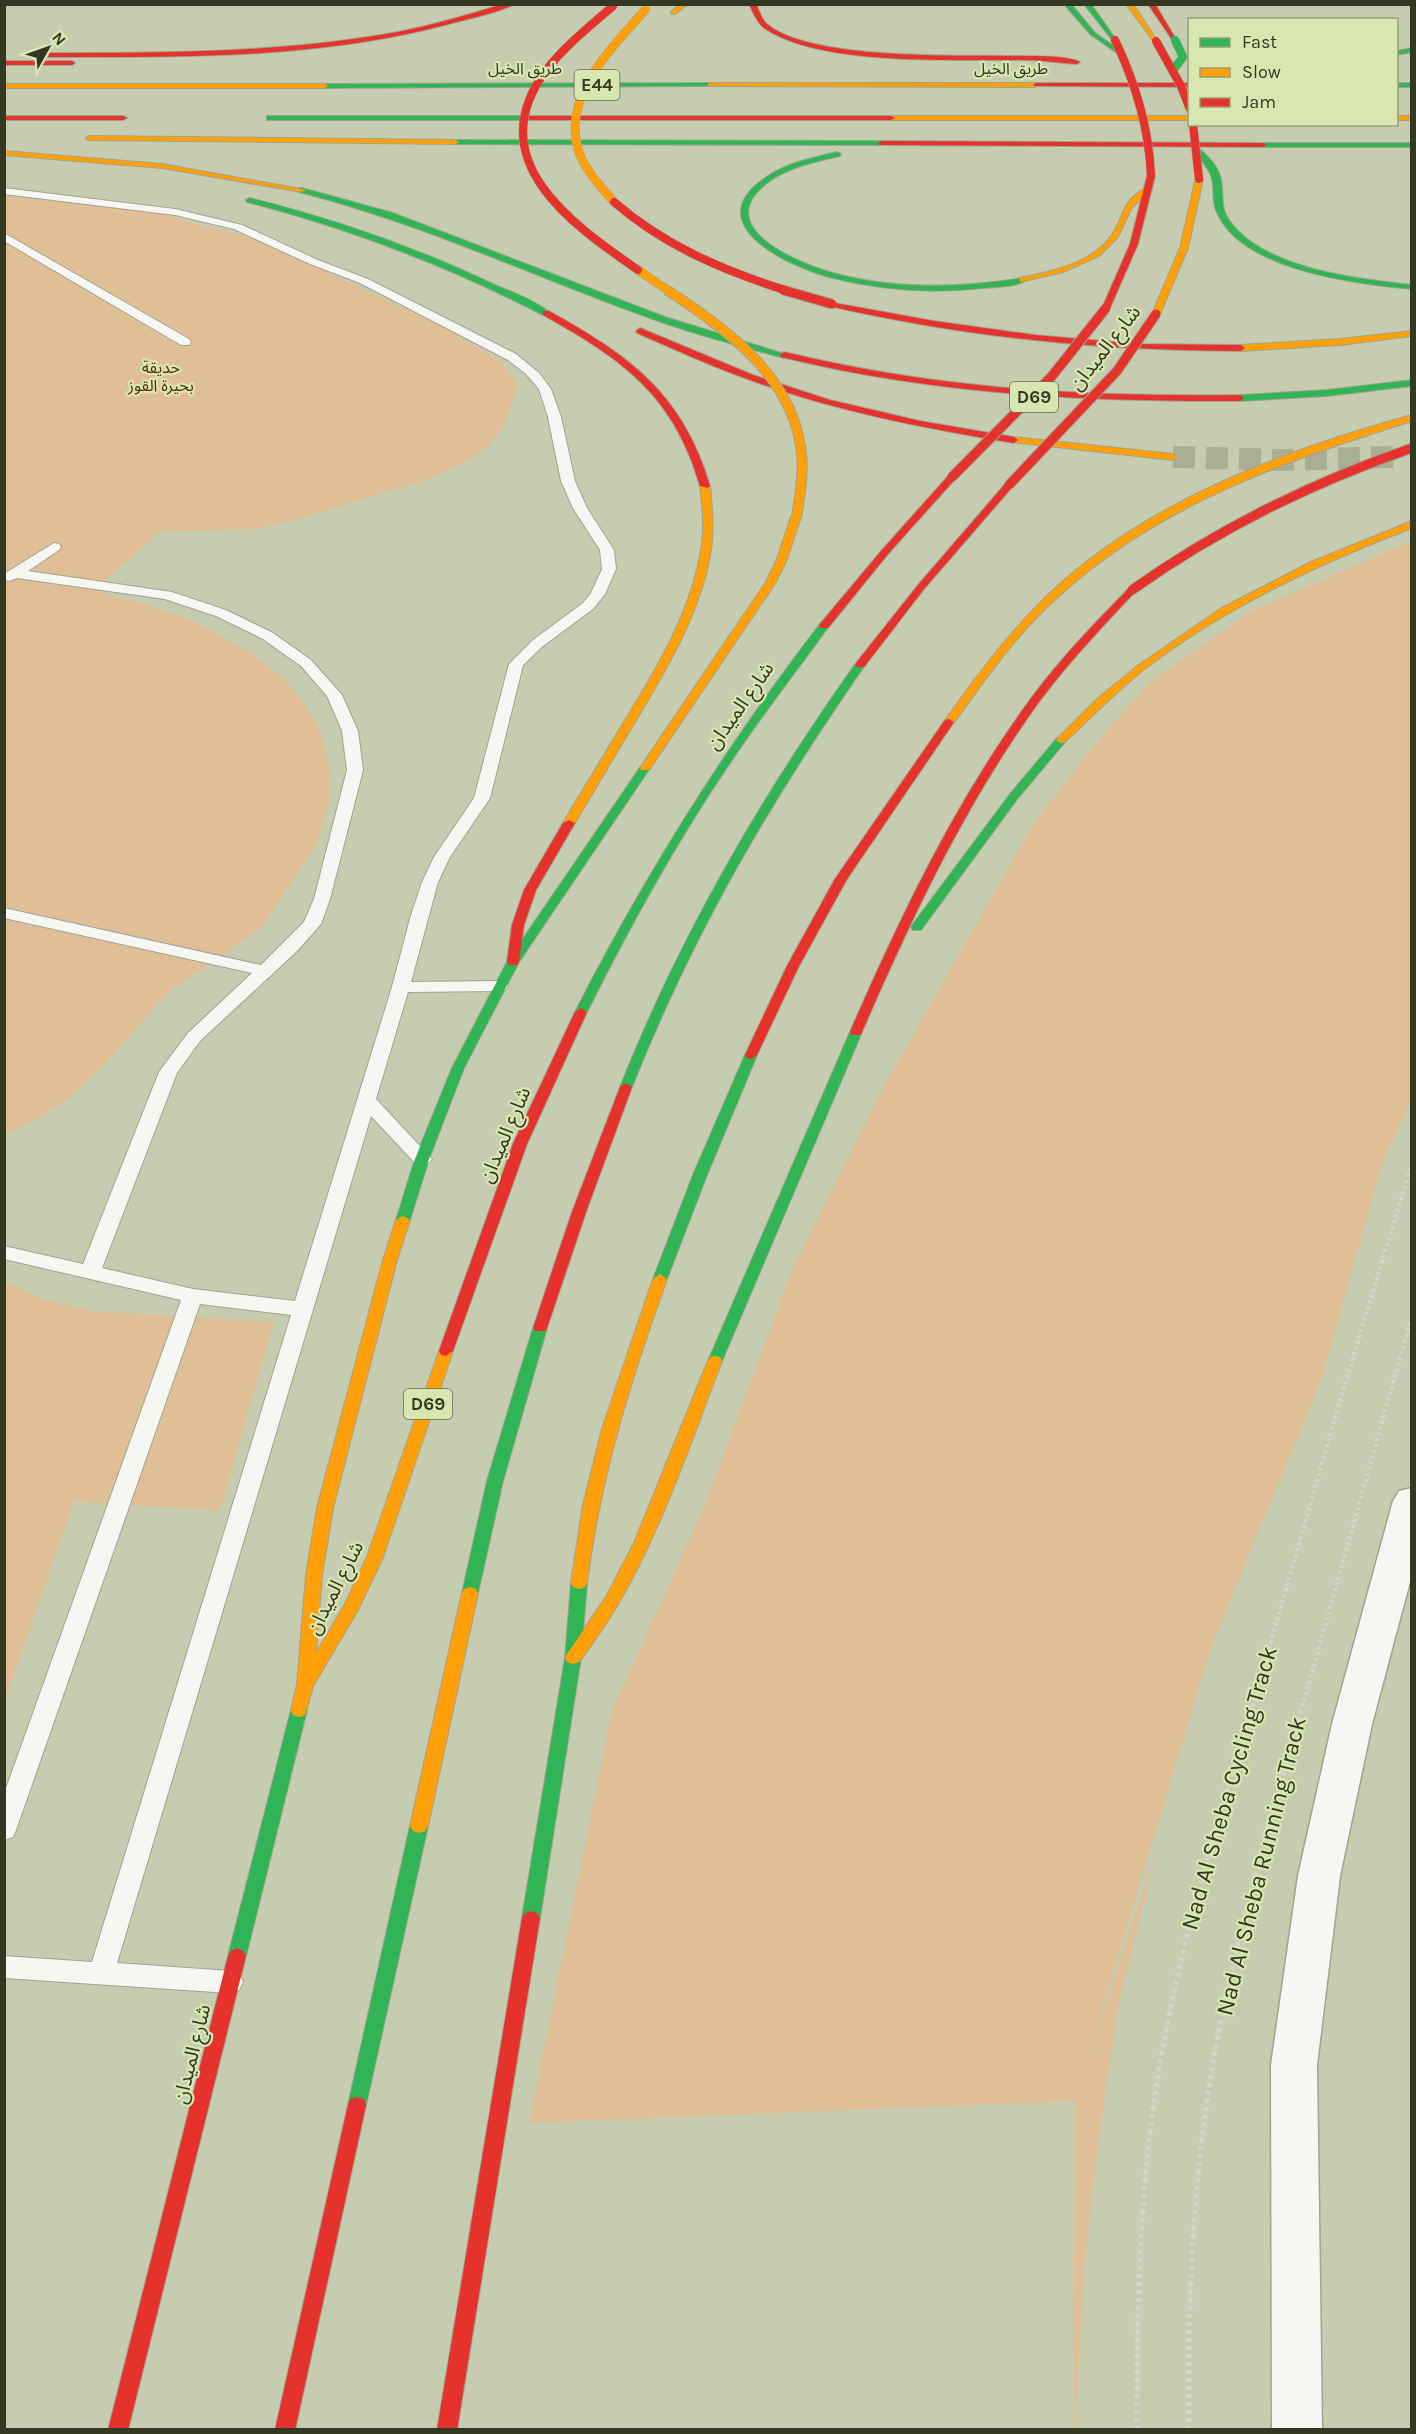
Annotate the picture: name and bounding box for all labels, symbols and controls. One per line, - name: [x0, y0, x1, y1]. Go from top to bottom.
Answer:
- north arrow: [18, 18, 78, 78]
- legend: [1188, 18, 1398, 126]
- text: N: [48, 28, 70, 49]
- text: Fast: [1242, 31, 1277, 53]
- street label: طريق الخيل: [488, 59, 562, 79]
- street label: طريق الخيل: [974, 59, 1048, 79]
- text: Slow: [1242, 61, 1281, 83]
- road number: E44: [574, 70, 620, 100]
- text: Jam: [1242, 91, 1276, 113]
- street label: شارع الميدان: [1065, 301, 1148, 397]
- park label: حديقة بحيرة القوز: [127, 358, 194, 395]
- road number: D69: [1010, 382, 1058, 412]
- street label: شارع الميدان: [701, 658, 781, 756]
- street label: شارع الميدان: [475, 1084, 538, 1188]
- road number: D69: [404, 1389, 452, 1419]
- street label: شارع الميدان: [302, 1537, 371, 1640]
- street label: Nad Al Sheba Cycling Track: [1175, 1643, 1283, 1933]
- street label: Nad Al Sheba Running Track: [1210, 1713, 1312, 2019]
- street label: شارع الميدان: [169, 2002, 218, 2107]

